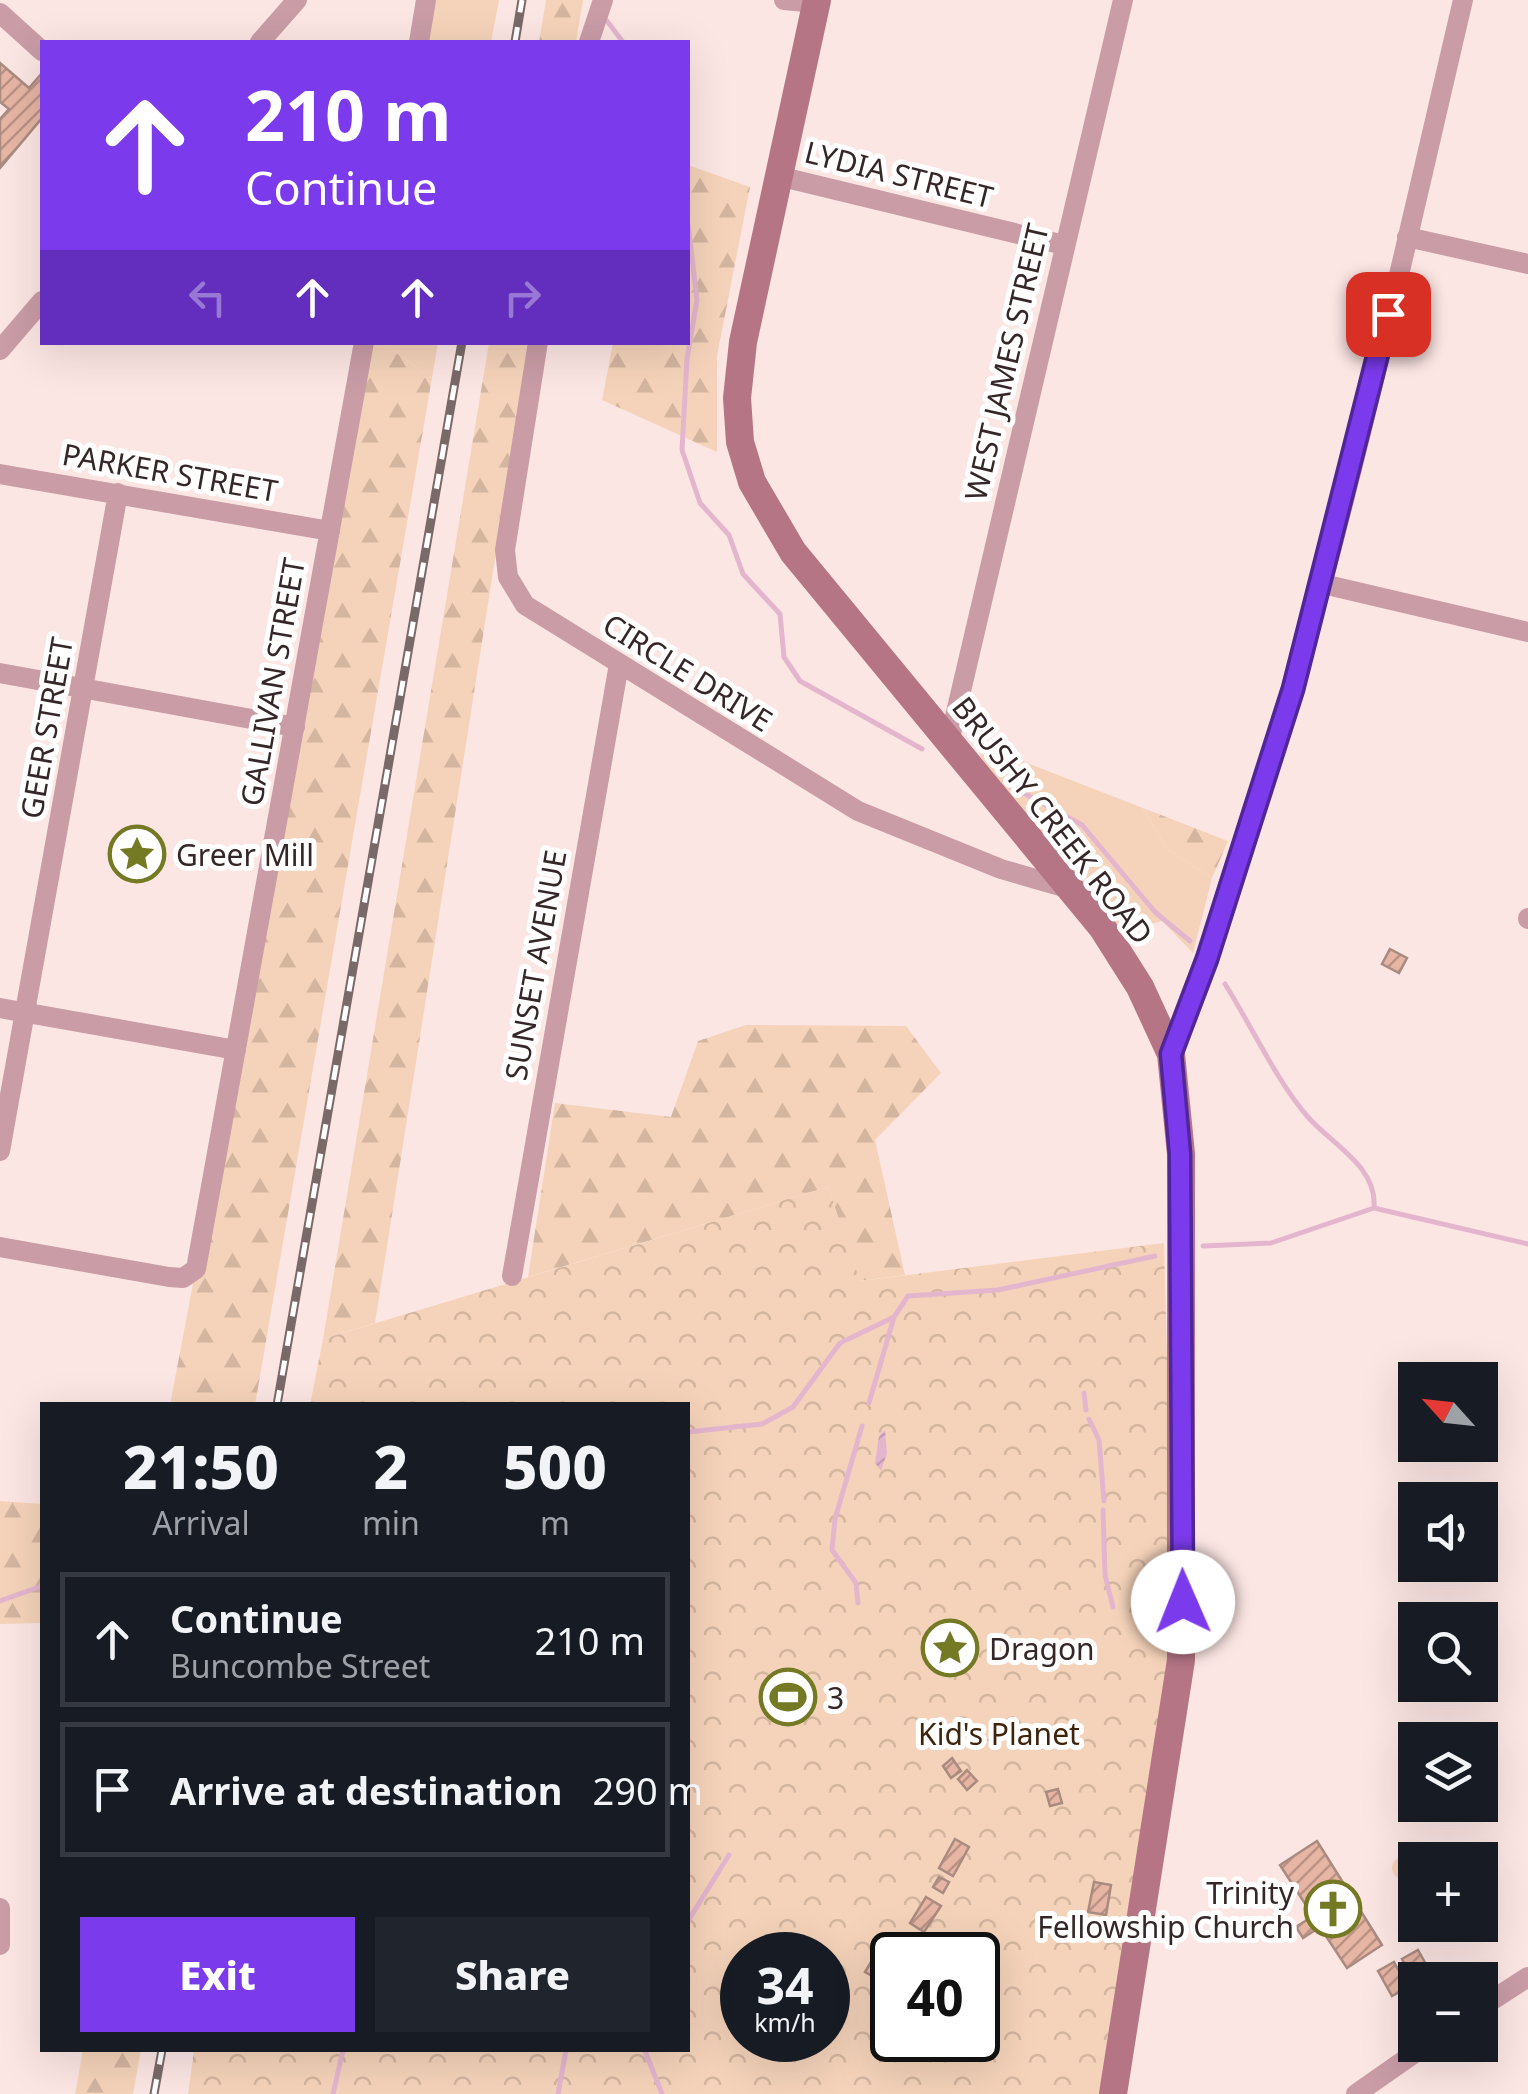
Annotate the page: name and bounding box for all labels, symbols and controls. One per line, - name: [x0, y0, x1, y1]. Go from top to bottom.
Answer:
- text: 210 m: [245, 66, 452, 162]
- icon: ahead: [80, 80, 210, 210]
- street label: LYDIA STREET: [801, 131, 998, 217]
- text: Continue: [245, 157, 437, 218]
- street label: WEST JAMES STREET: [954, 219, 1058, 504]
- icon: left: [180, 270, 235, 325]
- icon: ahead: [285, 270, 340, 325]
- icon: ahead: [390, 270, 445, 325]
- icon: right: [495, 270, 550, 325]
- pin: [1346, 272, 1431, 357]
- icon: arrive: [1361, 287, 1416, 342]
- street label: PARKER STREET: [59, 433, 281, 511]
- street label: GALLIVAN STREET: [230, 555, 314, 809]
- street label: CIRCLE DRIVE: [596, 604, 780, 740]
- street label: GEER STREET: [10, 634, 82, 822]
- street label: BRUSHY CREEK ROAD: [943, 688, 1163, 952]
- place icon: Greer Mill: [107, 824, 167, 884]
- place label: Greer Mill: [176, 834, 314, 875]
- street label: SUNSET AVENUE: [495, 847, 575, 1083]
- north arrow: [1398, 1362, 1498, 1462]
- map controls: [1398, 1362, 1498, 2062]
- text: 21:50: [123, 1425, 279, 1507]
- text: 2: [374, 1425, 408, 1507]
- text: 500: [503, 1425, 607, 1507]
- button: sound: [1398, 1482, 1498, 1582]
- text: Arrival: [152, 1501, 250, 1544]
- text: min: [362, 1501, 420, 1544]
- text: m: [540, 1501, 570, 1544]
- position arrow: [1131, 1550, 1235, 1654]
- text: Continue: [170, 1592, 343, 1644]
- button: search: [1398, 1602, 1498, 1702]
- icon: ahead: [85, 1612, 140, 1667]
- text: 210 m: [534, 1614, 645, 1666]
- place icon: Dragon: [920, 1618, 980, 1678]
- place label: Dragon: [989, 1628, 1095, 1669]
- text: Buncombe Street: [170, 1644, 430, 1687]
- sports icon: 3: [758, 1667, 818, 1727]
- place label: 3: [827, 1677, 844, 1718]
- park label: Kid's Planet: [918, 1713, 1080, 1754]
- button: layers: [1398, 1722, 1498, 1822]
- icon: arrive: [85, 1762, 140, 1817]
- text: Arrive at destination: [170, 1764, 562, 1816]
- text: 290 m: [592, 1764, 703, 1816]
- button: +: [1398, 1842, 1498, 1942]
- place label: Trinity Fellowship Church: [1037, 1872, 1295, 1947]
- church icon: Trinity Fellowship Church: [1303, 1879, 1363, 1939]
- button: Exit: [80, 1917, 355, 2032]
- button: Share: [375, 1917, 650, 2032]
- speed limit sign: 40: [870, 1932, 1000, 2062]
- text: 34: [756, 1951, 814, 2019]
- button: −: [1398, 1962, 1498, 2062]
- text: km/h: [754, 2005, 816, 2039]

